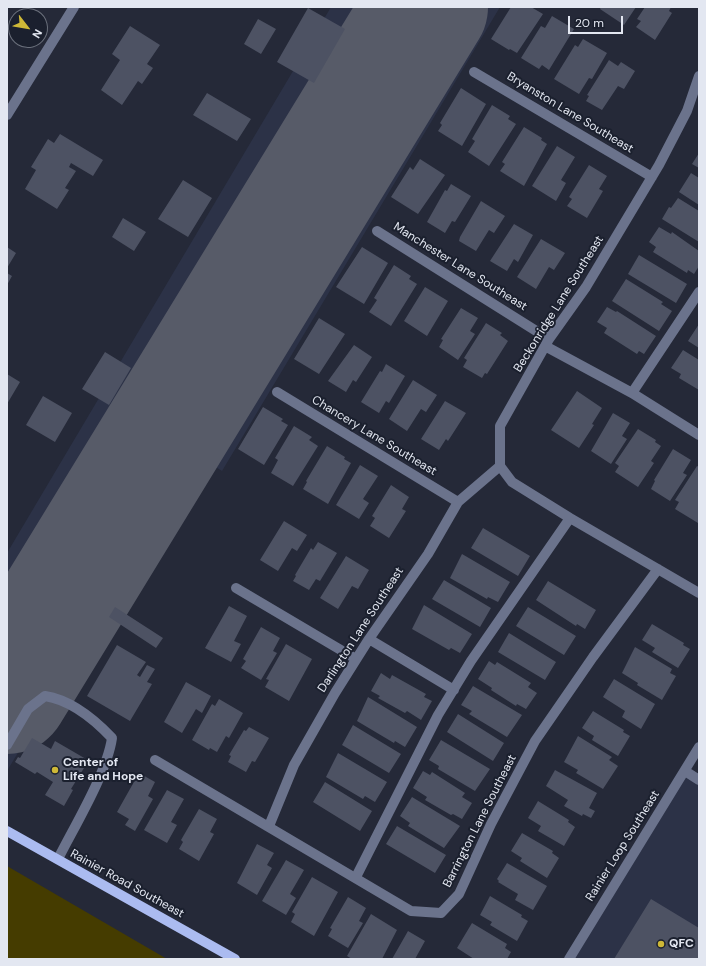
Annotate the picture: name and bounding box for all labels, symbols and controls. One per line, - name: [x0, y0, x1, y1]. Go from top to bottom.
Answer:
- north arrow: [8, 8, 48, 48]
- scale bar: [570, 8, 625, 34]
- text: 20 m: [575, 15, 604, 31]
- text: N: [29, 27, 45, 41]
- street label: Bryanston Lane Southeast: [504, 69, 636, 157]
- street label: Manchester Lane Southeast: [390, 220, 530, 314]
- street label: Beckonridge Lane Southeast: [511, 233, 607, 375]
- street label: Chancery Lane Southeast: [309, 393, 439, 479]
- street label: Darlington Lane Southeast: [315, 565, 407, 695]
- street label: Barrington Lane Southeast: [440, 752, 520, 890]
- place label: Center of Life and Hope: [63, 756, 143, 784]
- marker: Center of Life and Hope: [50, 765, 60, 775]
- street label: Rainier Loop Southeast: [583, 788, 663, 904]
- street label: Rainier Road Southeast: [68, 847, 186, 921]
- place label: QFC: [669, 937, 694, 951]
- marker: QFC: [656, 939, 666, 949]

